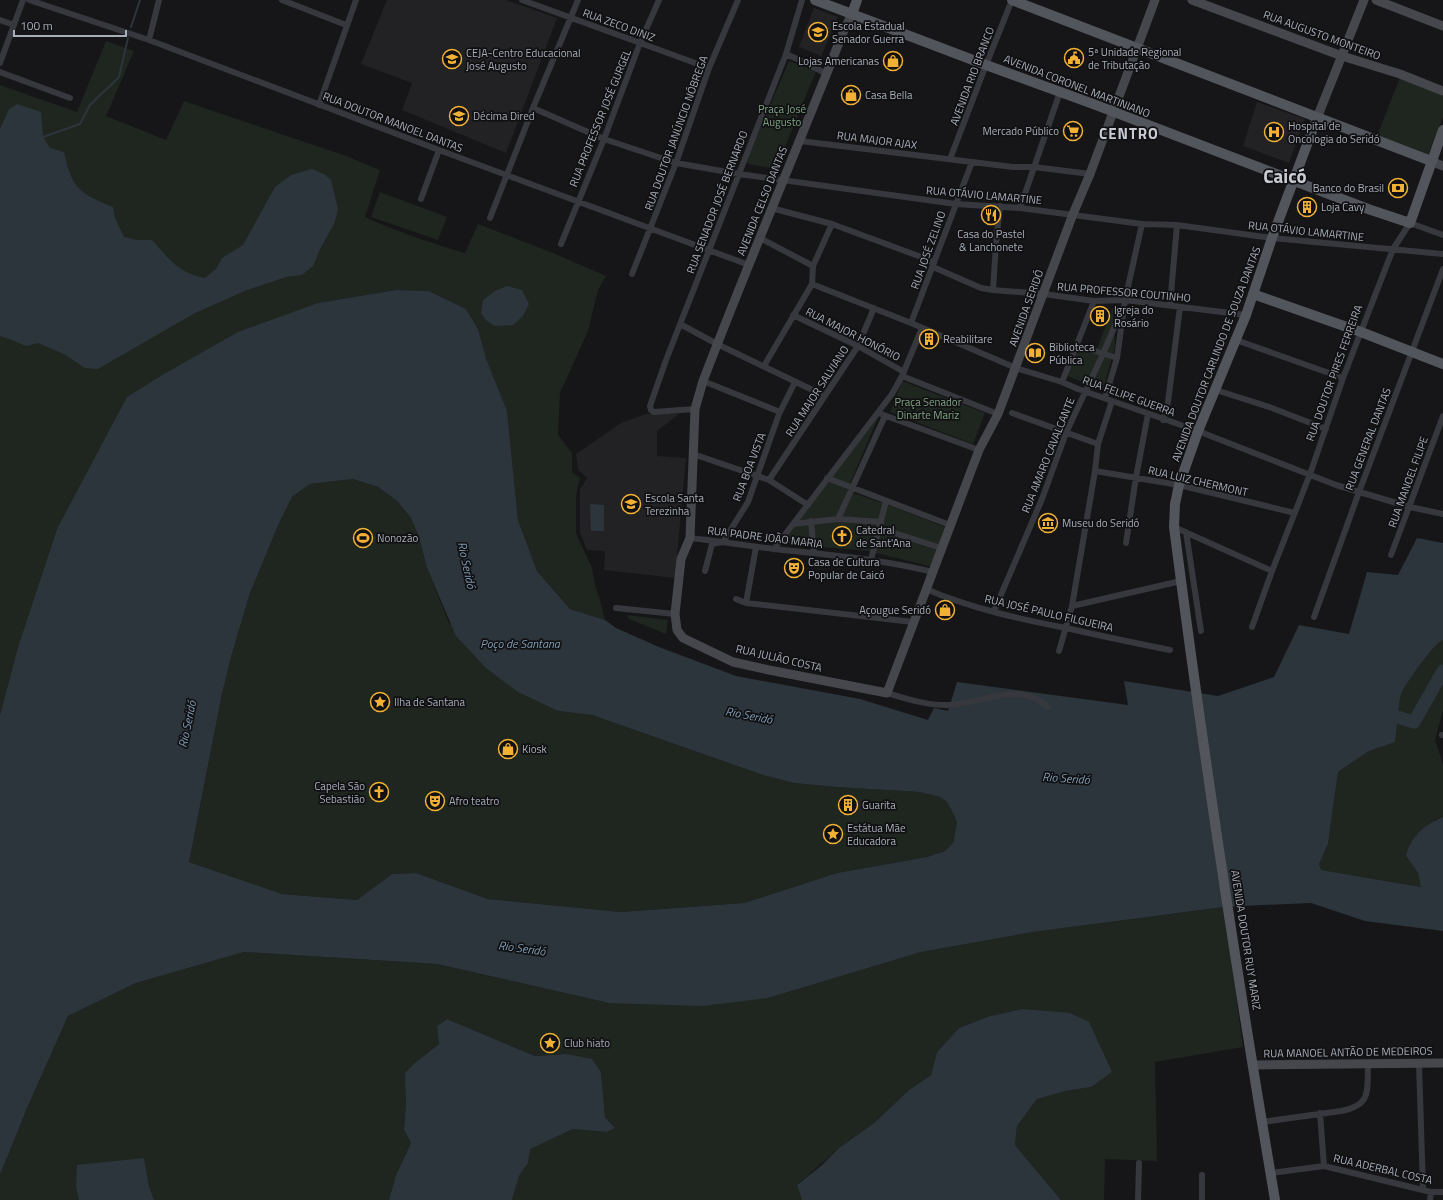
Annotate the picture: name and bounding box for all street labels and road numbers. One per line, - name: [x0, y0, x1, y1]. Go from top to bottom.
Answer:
- street label: RUA ZECO DINIZ: [581, 4, 658, 46]
- street label: RUA AUGUSTO MONTEIRO: [1261, 6, 1383, 64]
- street label: AVENIDA RIO BRANCO: [946, 24, 998, 128]
- street label: RUA PROFESSOR JOSÉ GURGEL: [565, 46, 635, 189]
- street label: AVENIDA CORONEL MARTINIANO: [1002, 51, 1152, 121]
- street label: RUA DOUTOR JANÚNCIO NÓBREGA: [640, 53, 712, 213]
- street label: RUA DOUTOR MANOEL DANTAS: [321, 88, 466, 156]
- street label: RUA MAJOR AJAX: [836, 127, 918, 153]
- street label: RUA SENADOR JOSÉ BERNARDO: [682, 128, 752, 276]
- street label: AVENIDA CELSO DANTAS: [733, 144, 791, 258]
- street label: RUA OTÁVIO LAMARTINE: [925, 182, 1043, 208]
- street label: RUA JOSÉ ZELINO: [906, 209, 950, 291]
- street label: RUA OTÁVIO LAMARTINE: [1247, 217, 1365, 245]
- street label: AVENIDA DOUTOR CARLINDO DE SOUZA DANTAS: [1167, 244, 1265, 464]
- street label: AVENIDA SERIDÓ: [1005, 267, 1047, 349]
- street label: RUA PROFESSOR COUTINHO: [1056, 278, 1192, 306]
- street label: RUA DOUTOR PIRES FERREIRA: [1302, 302, 1366, 443]
- street label: RUA MAJOR HONÓRIO: [803, 303, 903, 365]
- street label: RUA MAJOR SALVIANO: [782, 342, 852, 440]
- street label: RUA FELIPE GUERRA: [1080, 372, 1178, 420]
- street label: RUA GENERAL DANTAS: [1341, 385, 1395, 493]
- street label: RUA AMARO CAVALCANTE: [1017, 395, 1079, 515]
- street label: RUA BOA VISTA: [729, 430, 770, 504]
- street label: RUA MANOEL FILIPE: [1384, 434, 1432, 530]
- street label: RUA LUIZ CHERMONT: [1147, 462, 1250, 500]
- street label: RUA PADRE JOÃO MARIA: [706, 522, 824, 552]
- street label: RUA JOSÉ PAULO FILGUEIRA: [983, 590, 1115, 636]
- street label: RUA JULIÃO COSTA: [734, 640, 824, 676]
- street label: AVENIDA DOUTOR RUY MARIZ: [1227, 869, 1265, 1011]
- street label: RUA MANOEL ANTÃO DE MEDEIROS: [1263, 1043, 1433, 1061]
- street label: RUA ADERBAL COSTA: [1332, 1150, 1434, 1188]

